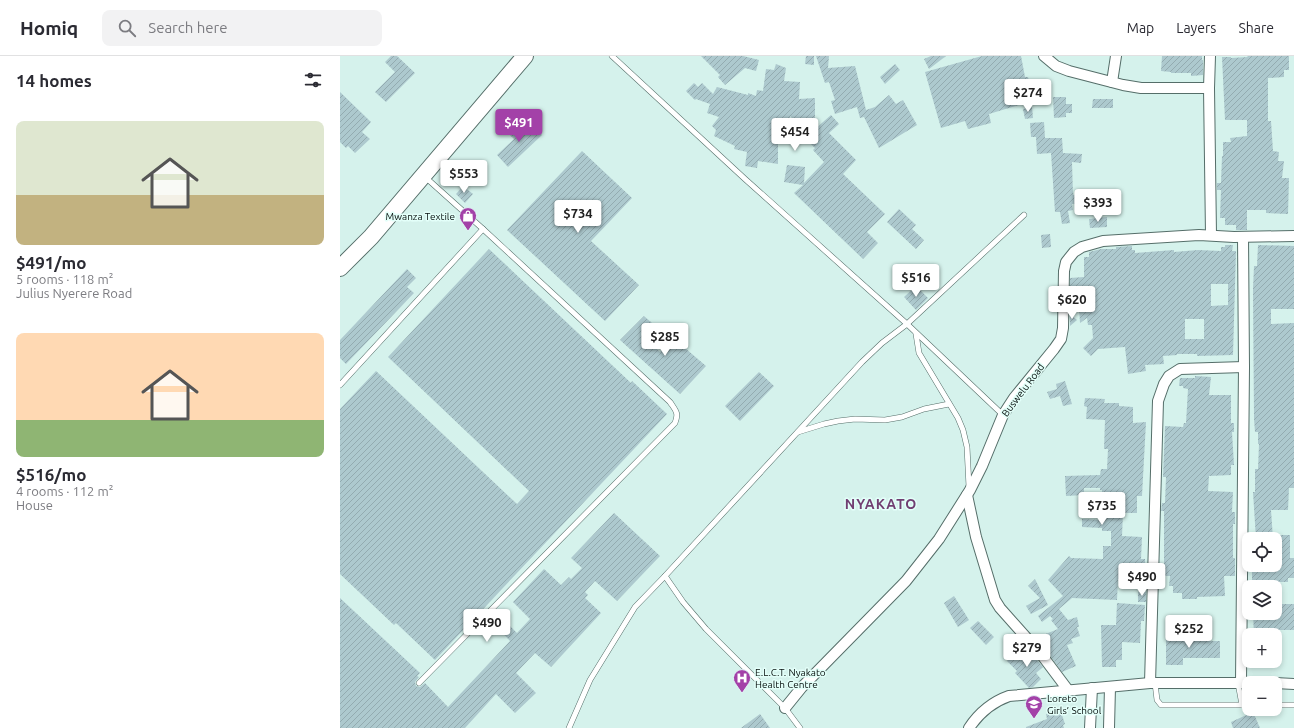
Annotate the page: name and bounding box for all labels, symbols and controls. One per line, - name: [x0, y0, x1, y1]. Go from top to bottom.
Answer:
- search box: [102, 10, 382, 46]
- text: Homiq: [20, 17, 78, 39]
- icon: search: [116, 17, 138, 39]
- text: Search here: [148, 19, 228, 36]
- text: Map: [1127, 20, 1154, 36]
- text: Layers: [1176, 20, 1216, 36]
- text: Share: [1238, 20, 1274, 36]
- icon: filters: [302, 69, 324, 91]
- text: 14 homes: [16, 71, 92, 90]
- pin: $274: [1004, 79, 1052, 113]
- text: $274: [1013, 85, 1043, 99]
- pin: $491: [495, 109, 543, 143]
- text: $491: [504, 115, 534, 129]
- pin: $454: [771, 118, 819, 152]
- text: $454: [780, 124, 810, 138]
- icon: home: [134, 147, 206, 219]
- pin: $553: [440, 160, 488, 194]
- text: $553: [449, 166, 479, 180]
- pin: $393: [1074, 189, 1122, 223]
- text: $393: [1083, 195, 1113, 209]
- pin: $734: [554, 200, 602, 234]
- shop icon: Mwanza Textile: [458, 206, 478, 231]
- text: $734: [563, 206, 593, 220]
- place label: Mwanza Textile: [386, 211, 455, 222]
- text: $491/mo: [16, 253, 86, 272]
- pin: $516: [892, 264, 940, 298]
- text: $516: [901, 270, 931, 284]
- text: 5 rooms · 118 m²: [16, 272, 113, 286]
- text: Julius Nyerere Road: [16, 286, 132, 300]
- pin: $620: [1048, 286, 1096, 320]
- text: $620: [1057, 292, 1087, 306]
- pin: $285: [641, 323, 689, 357]
- text: $285: [650, 329, 680, 343]
- icon: home: [134, 359, 206, 431]
- street label: Buswelu Road: [1000, 361, 1047, 419]
- text: $516/mo: [16, 465, 86, 484]
- text: 4 rooms · 112 m²: [16, 484, 113, 498]
- pin: $735: [1078, 492, 1126, 526]
- district label: NYAKATO: [845, 496, 917, 512]
- text: House: [16, 498, 53, 512]
- text: $735: [1087, 498, 1117, 512]
- map controls: [1242, 532, 1282, 716]
- button: locate: [1242, 532, 1282, 572]
- pin: $490: [1118, 563, 1166, 597]
- text: $490: [1127, 569, 1157, 583]
- button: layers: [1242, 580, 1282, 620]
- pin: $490: [463, 609, 511, 643]
- text: $490: [472, 615, 502, 629]
- pin: $252: [1165, 615, 1213, 649]
- text: $252: [1174, 621, 1204, 635]
- button: +: [1242, 628, 1282, 668]
- pin: $279: [1003, 634, 1051, 668]
- text: $279: [1012, 640, 1042, 654]
- place label: E.L.C.T. Nyakato Health Centre: [755, 667, 826, 690]
- hospital icon: E.L.C.T. Nyakato Health Centre: [732, 668, 752, 693]
- button: −: [1242, 676, 1282, 716]
- place label: Loreto Girls’ School: [1047, 693, 1102, 716]
- school or university icon: Loreto Girls’ School: [1024, 694, 1044, 719]

